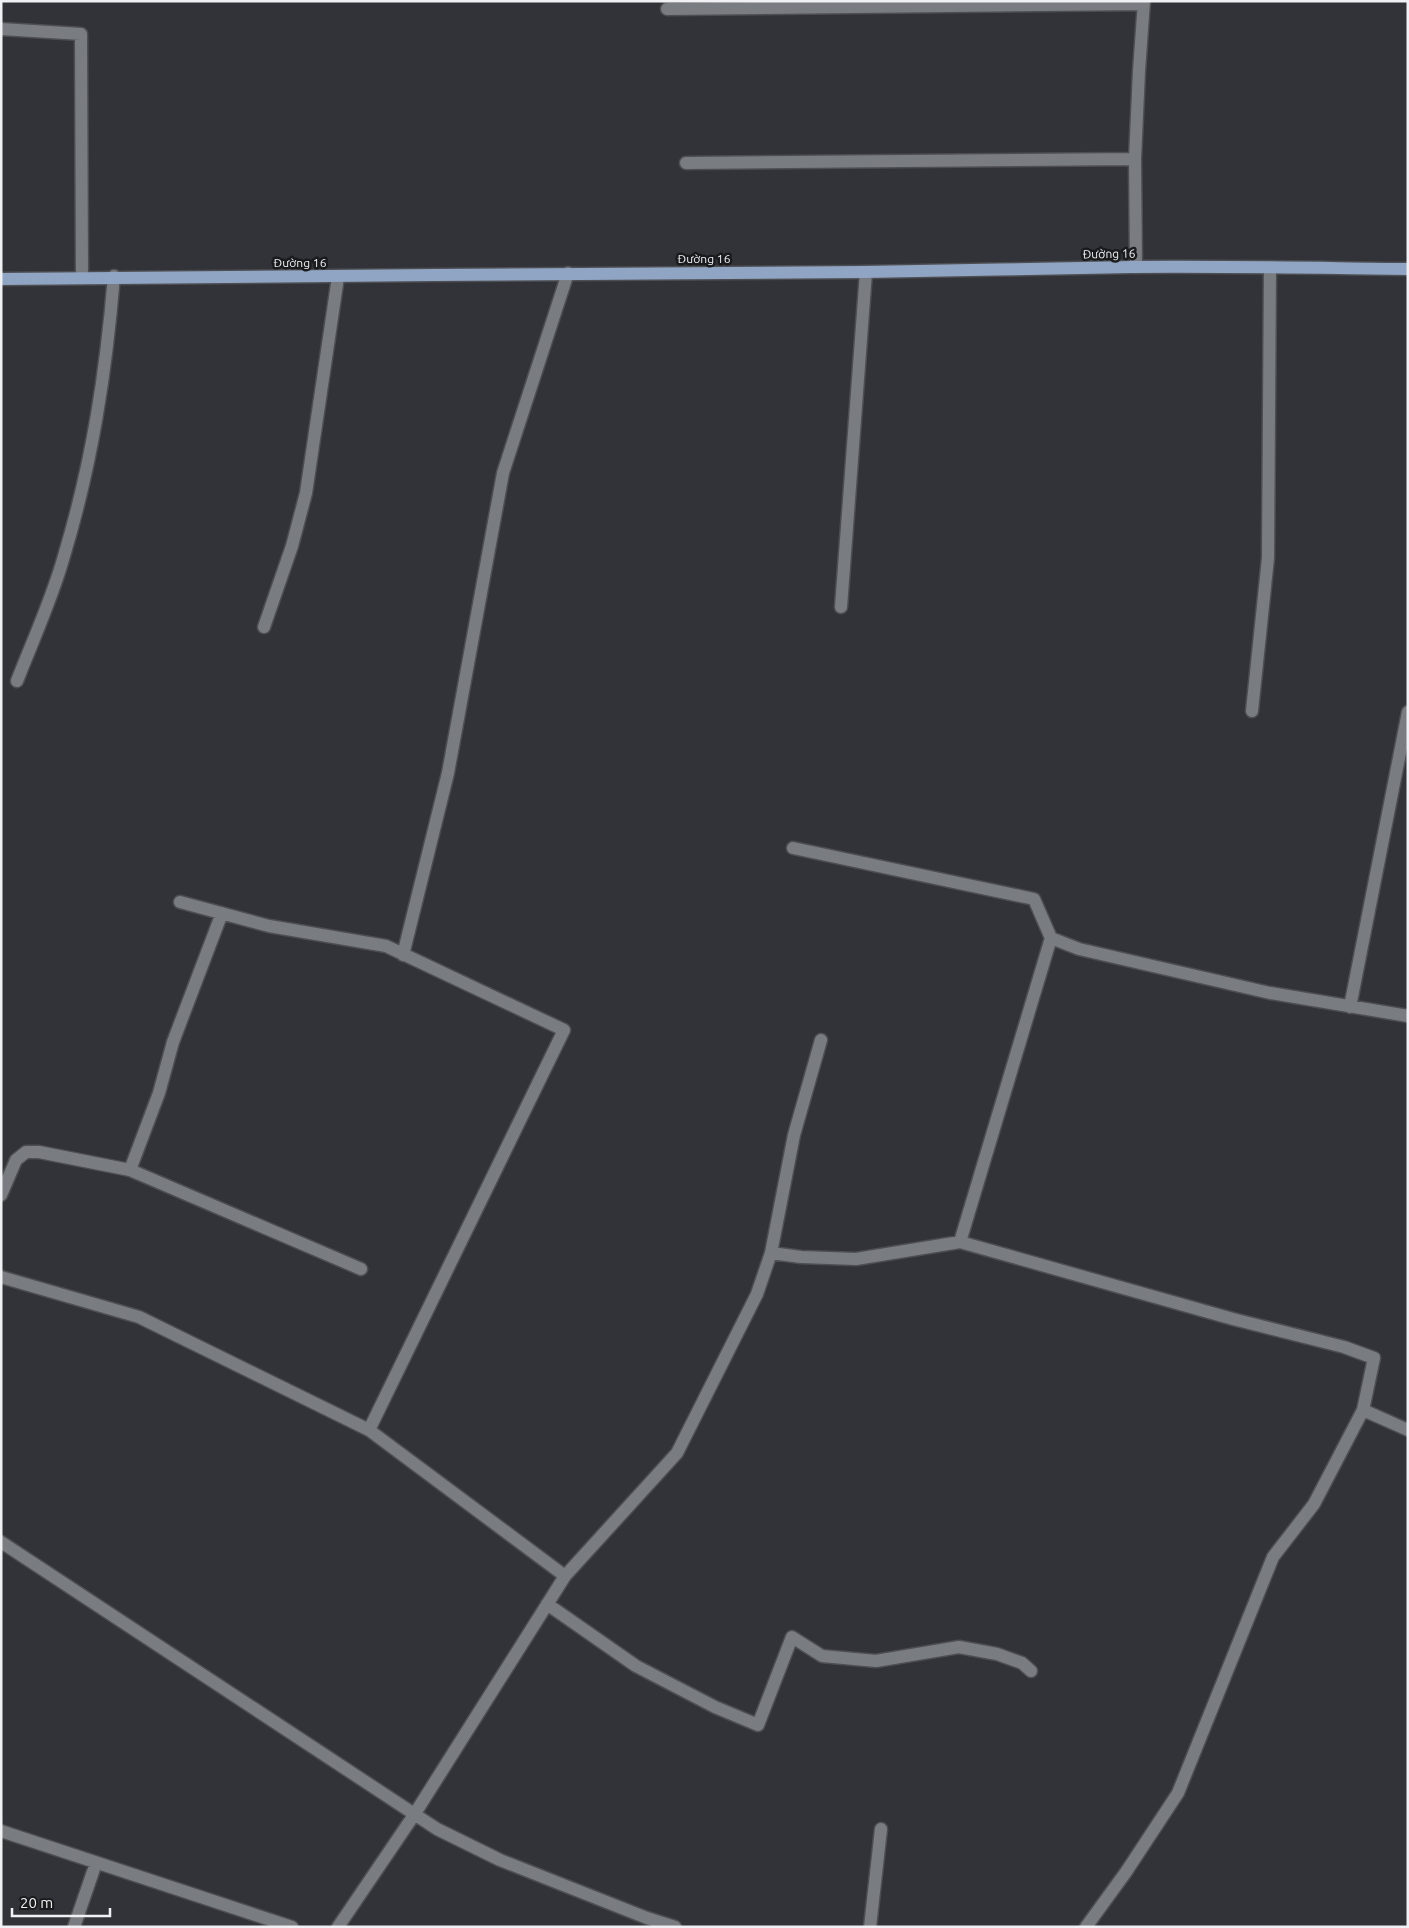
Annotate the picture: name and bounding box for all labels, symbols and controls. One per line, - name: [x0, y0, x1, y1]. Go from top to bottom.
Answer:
- street label: Đường 16: [1082, 247, 1136, 260]
- street label: Đường 16: [678, 252, 731, 265]
- street label: Đường 16: [274, 256, 327, 269]
- scale bar: [12, 1886, 110, 1918]
- text: 20 m: [20, 1894, 53, 1911]

